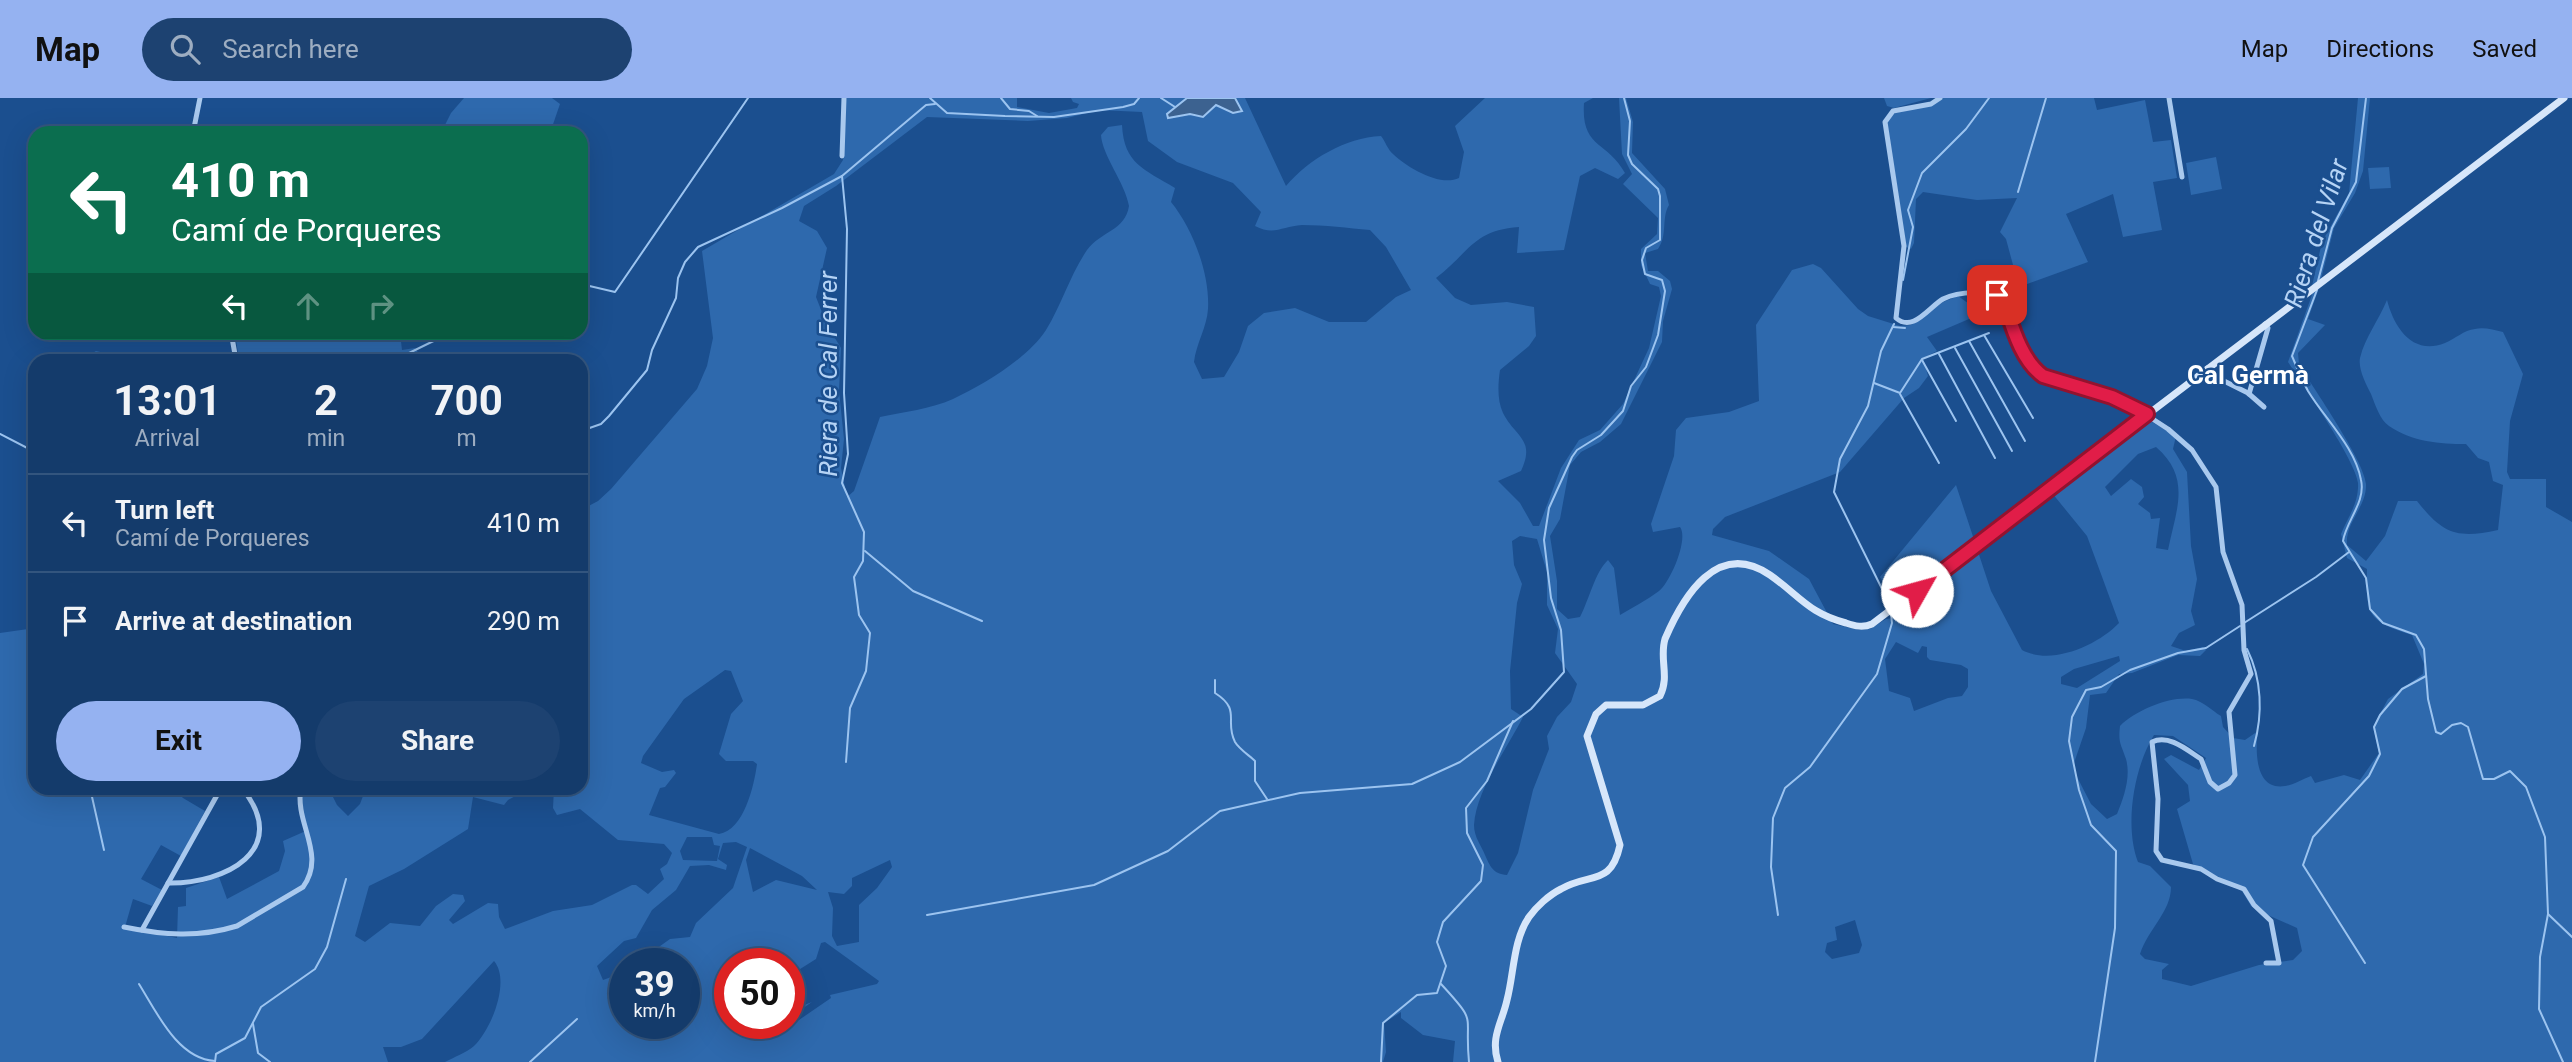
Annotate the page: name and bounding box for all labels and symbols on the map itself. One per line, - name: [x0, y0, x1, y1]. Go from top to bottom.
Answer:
- water label: Riera del Vilar: [2278, 154, 2354, 311]
- pin: [1967, 265, 2027, 325]
- water label: Riera de Cal Ferrer: [813, 270, 843, 477]
- district label: Cal Germà: [2187, 360, 2309, 390]
- position arrow: [1880, 554, 1954, 628]
- speed limit sign: 50: [714, 948, 805, 1039]

